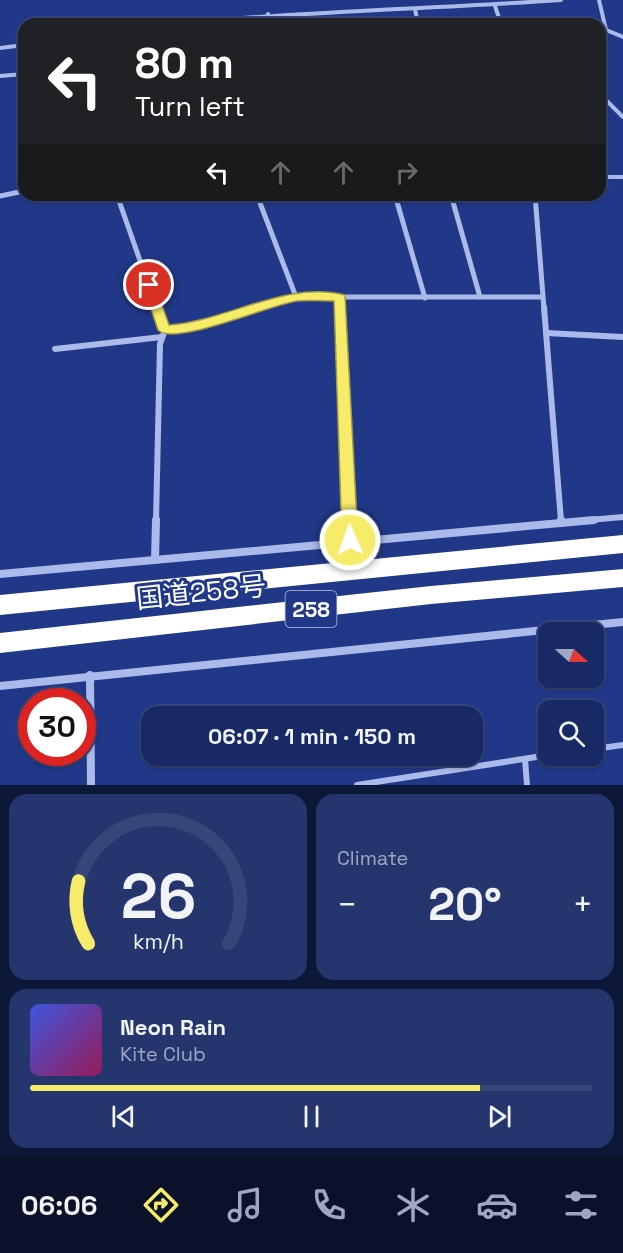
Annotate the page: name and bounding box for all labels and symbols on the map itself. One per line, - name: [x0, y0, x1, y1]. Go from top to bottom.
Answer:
- pin: [123, 259, 174, 310]
- position arrow: [318, 508, 382, 572]
- street label: 国道258号: [134, 568, 268, 616]
- road number: 258: [286, 591, 336, 627]
- north arrow: [538, 622, 604, 688]
- speed limit sign: 30: [18, 688, 96, 766]

